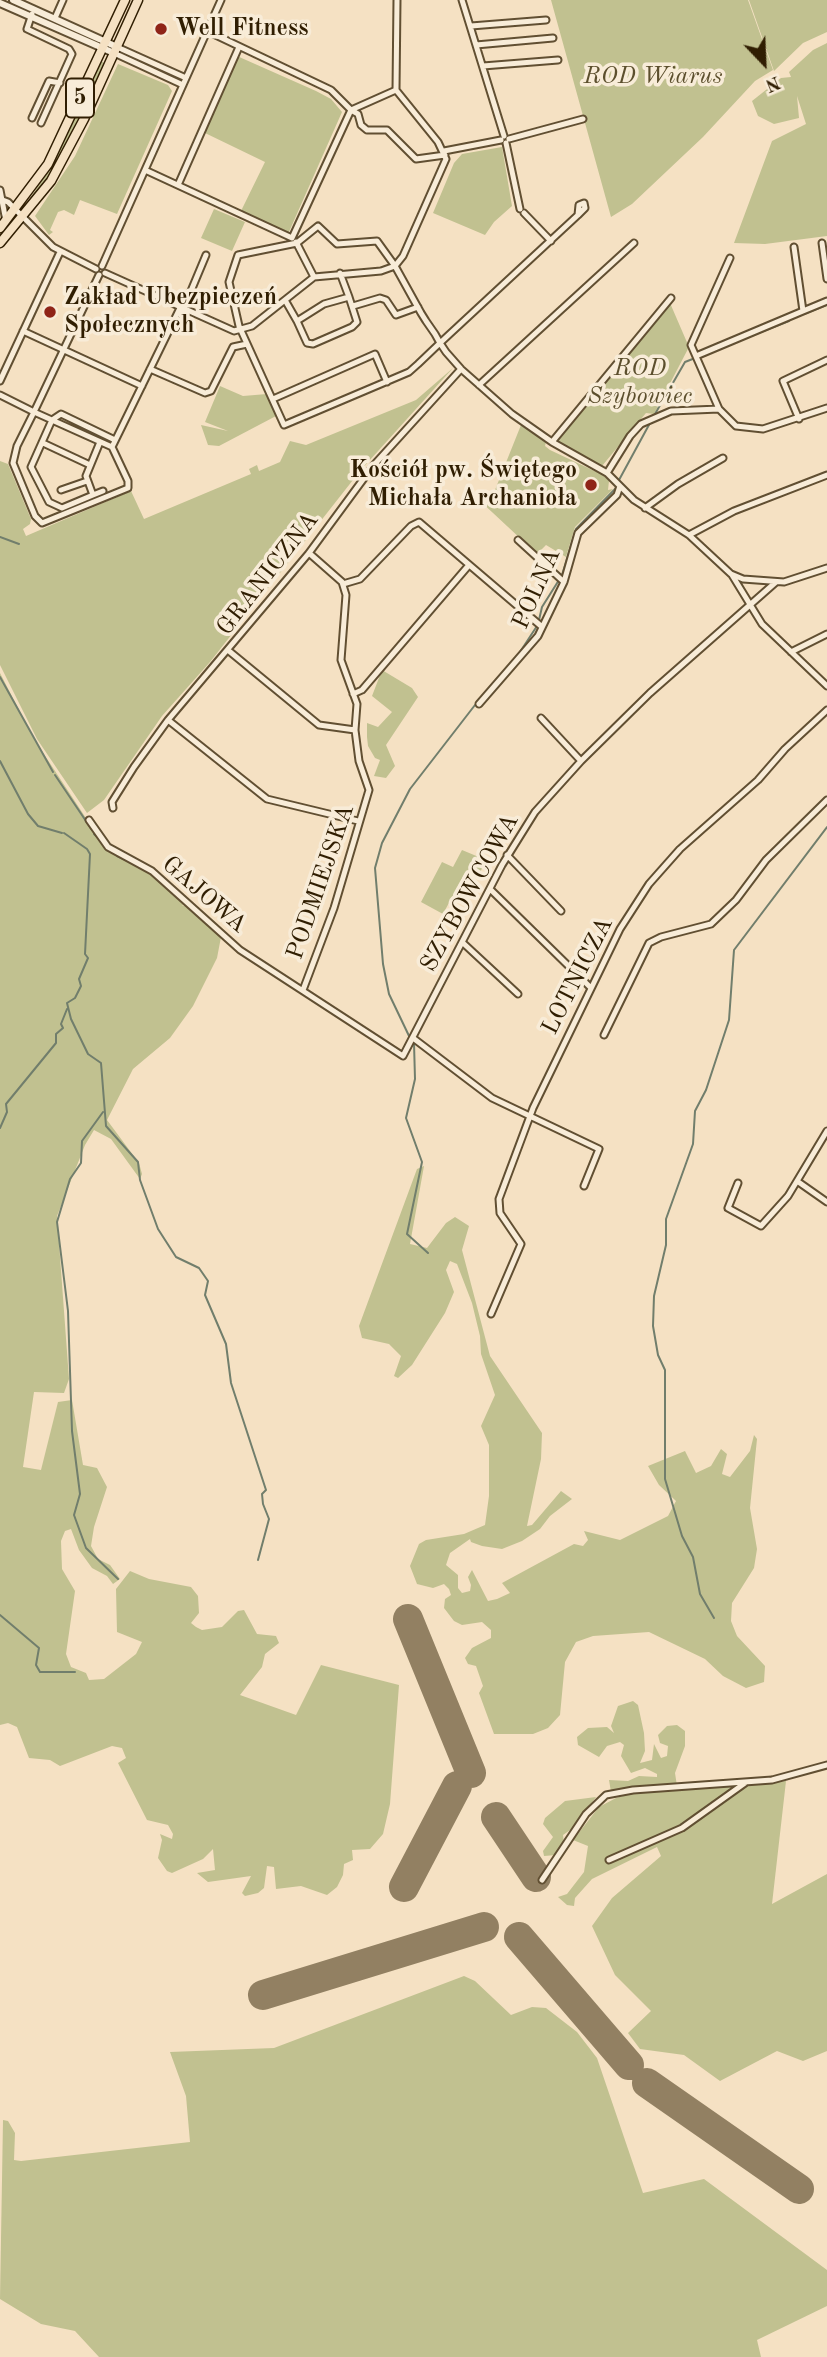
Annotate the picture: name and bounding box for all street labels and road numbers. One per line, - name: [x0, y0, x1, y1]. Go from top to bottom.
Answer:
- road number: 5: [66, 78, 94, 118]
- street label: GRANICZNA: [211, 507, 325, 641]
- street label: POLNA: [507, 544, 567, 634]
- street label: PODMIEJSKA: [281, 801, 361, 963]
- street label: SZYBOWCOWA: [415, 809, 525, 977]
- street label: GAJOWA: [156, 850, 252, 940]
- street label: LOTNICZA: [536, 912, 620, 1040]

